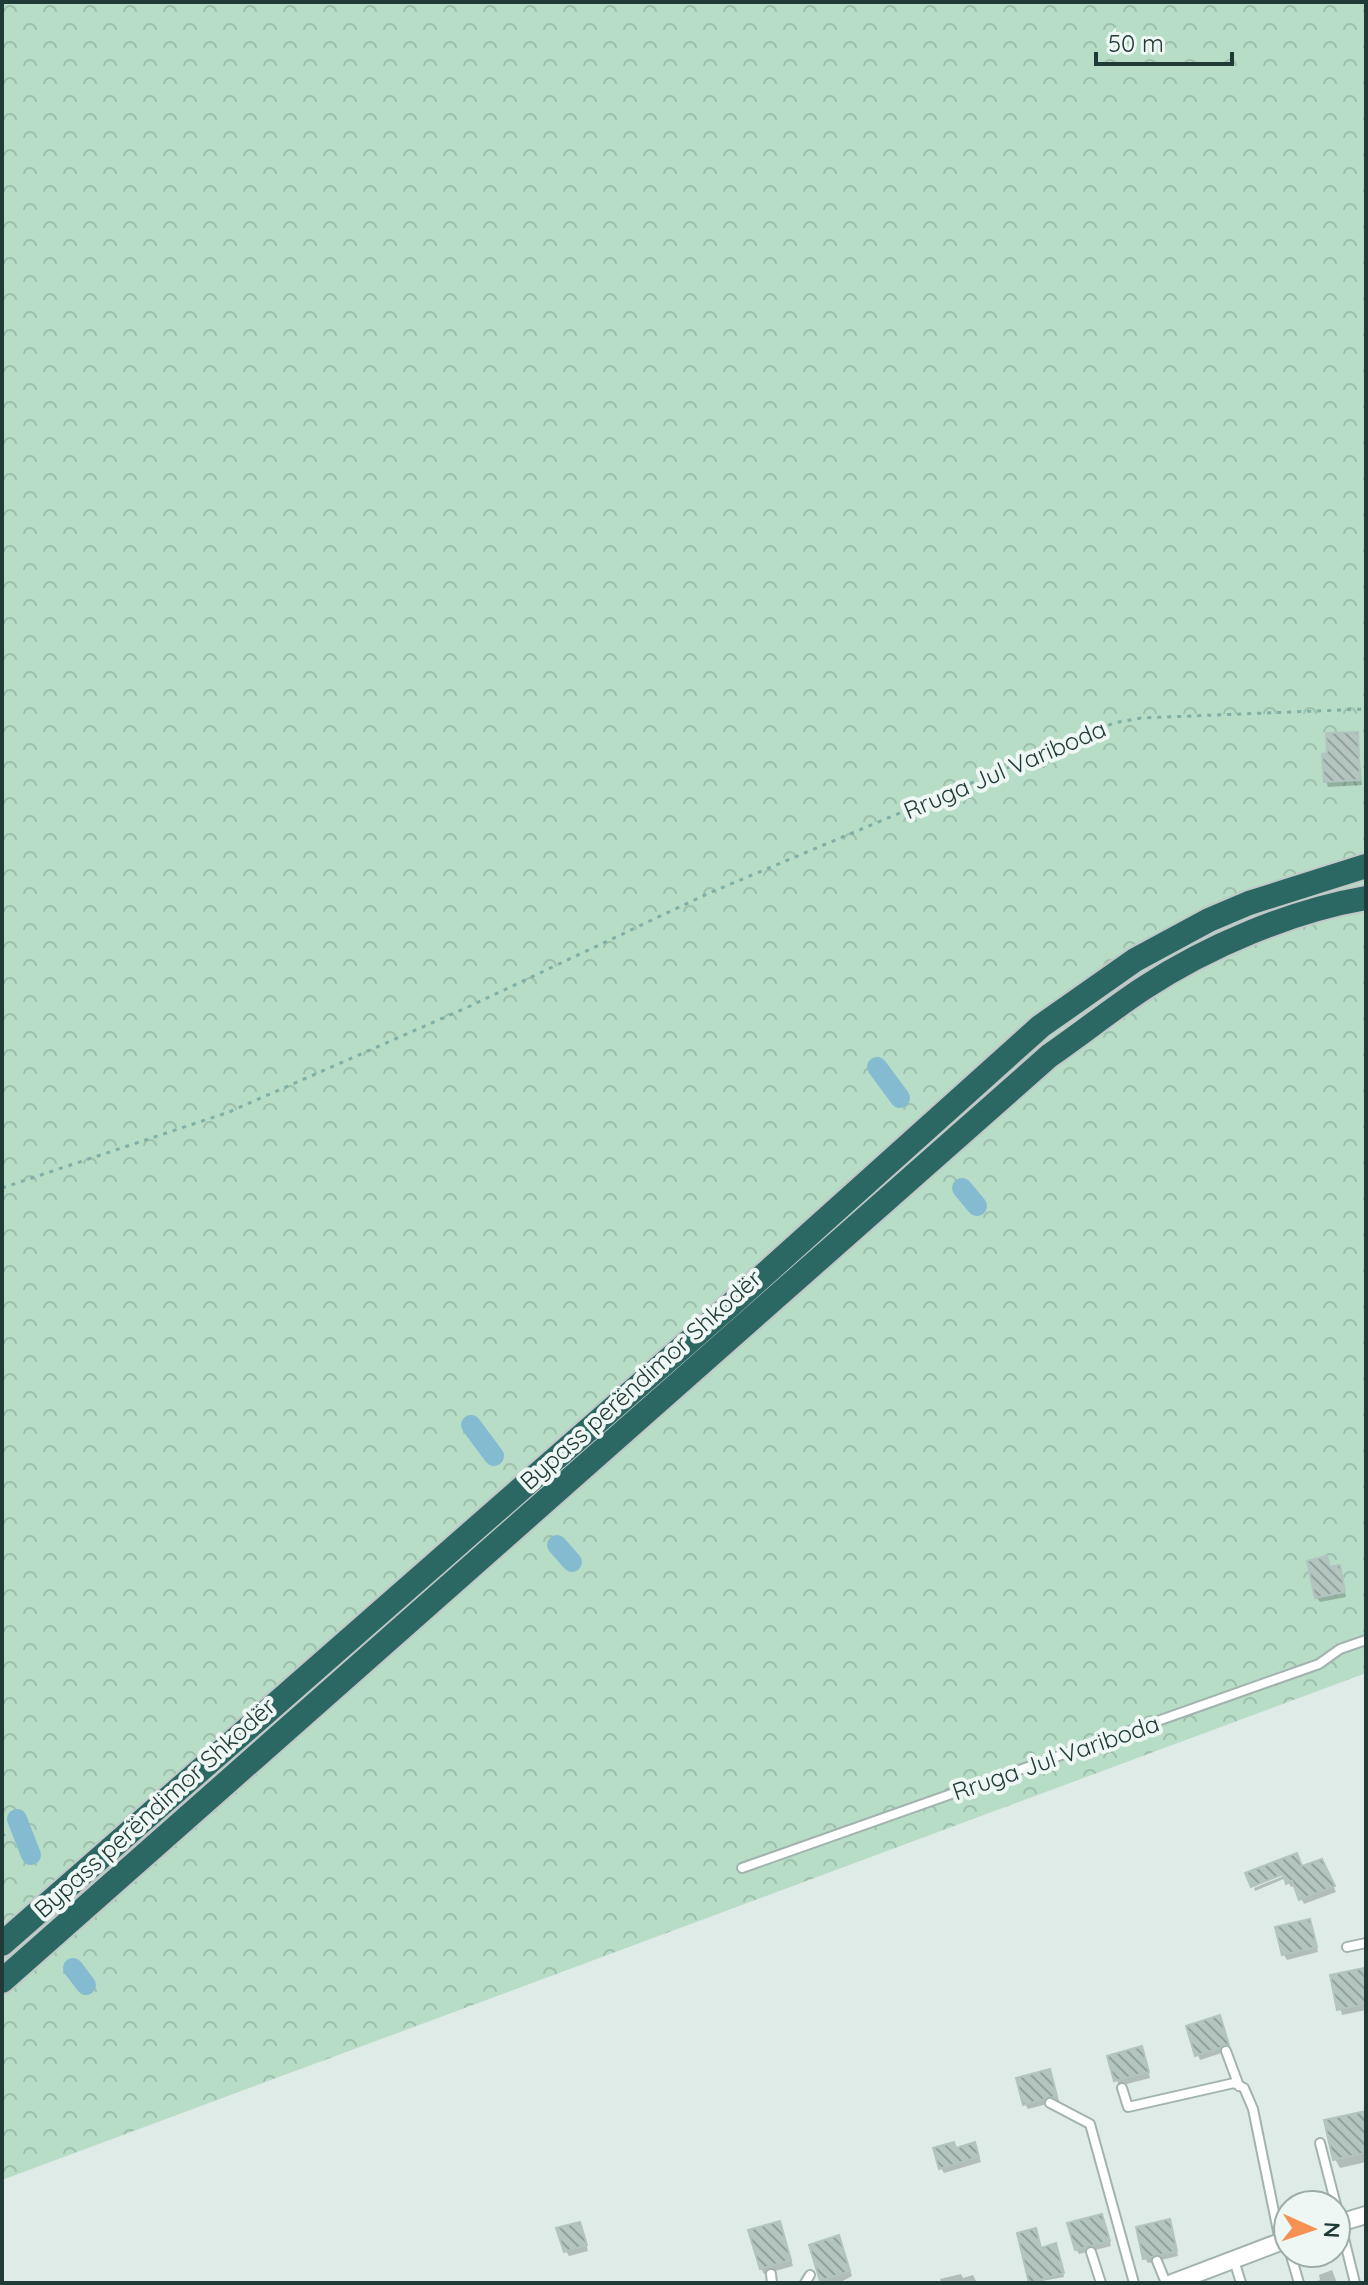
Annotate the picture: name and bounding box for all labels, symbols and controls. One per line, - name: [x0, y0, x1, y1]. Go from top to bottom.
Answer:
- scale bar: [1096, 16, 1232, 66]
- text: 50 m: [1108, 28, 1164, 58]
- street label: Rruga Jul Variboda: [899, 713, 1110, 825]
- street label: Bypass perëndimor Shkodër: [513, 1263, 767, 1496]
- street label: Bypass perëndimor Shkodër: [27, 1691, 281, 1924]
- street label: Rruga Jul Variboda: [948, 1708, 1163, 1807]
- north arrow: [1272, 2189, 1352, 2269]
- text: N: [1318, 2221, 1346, 2239]

